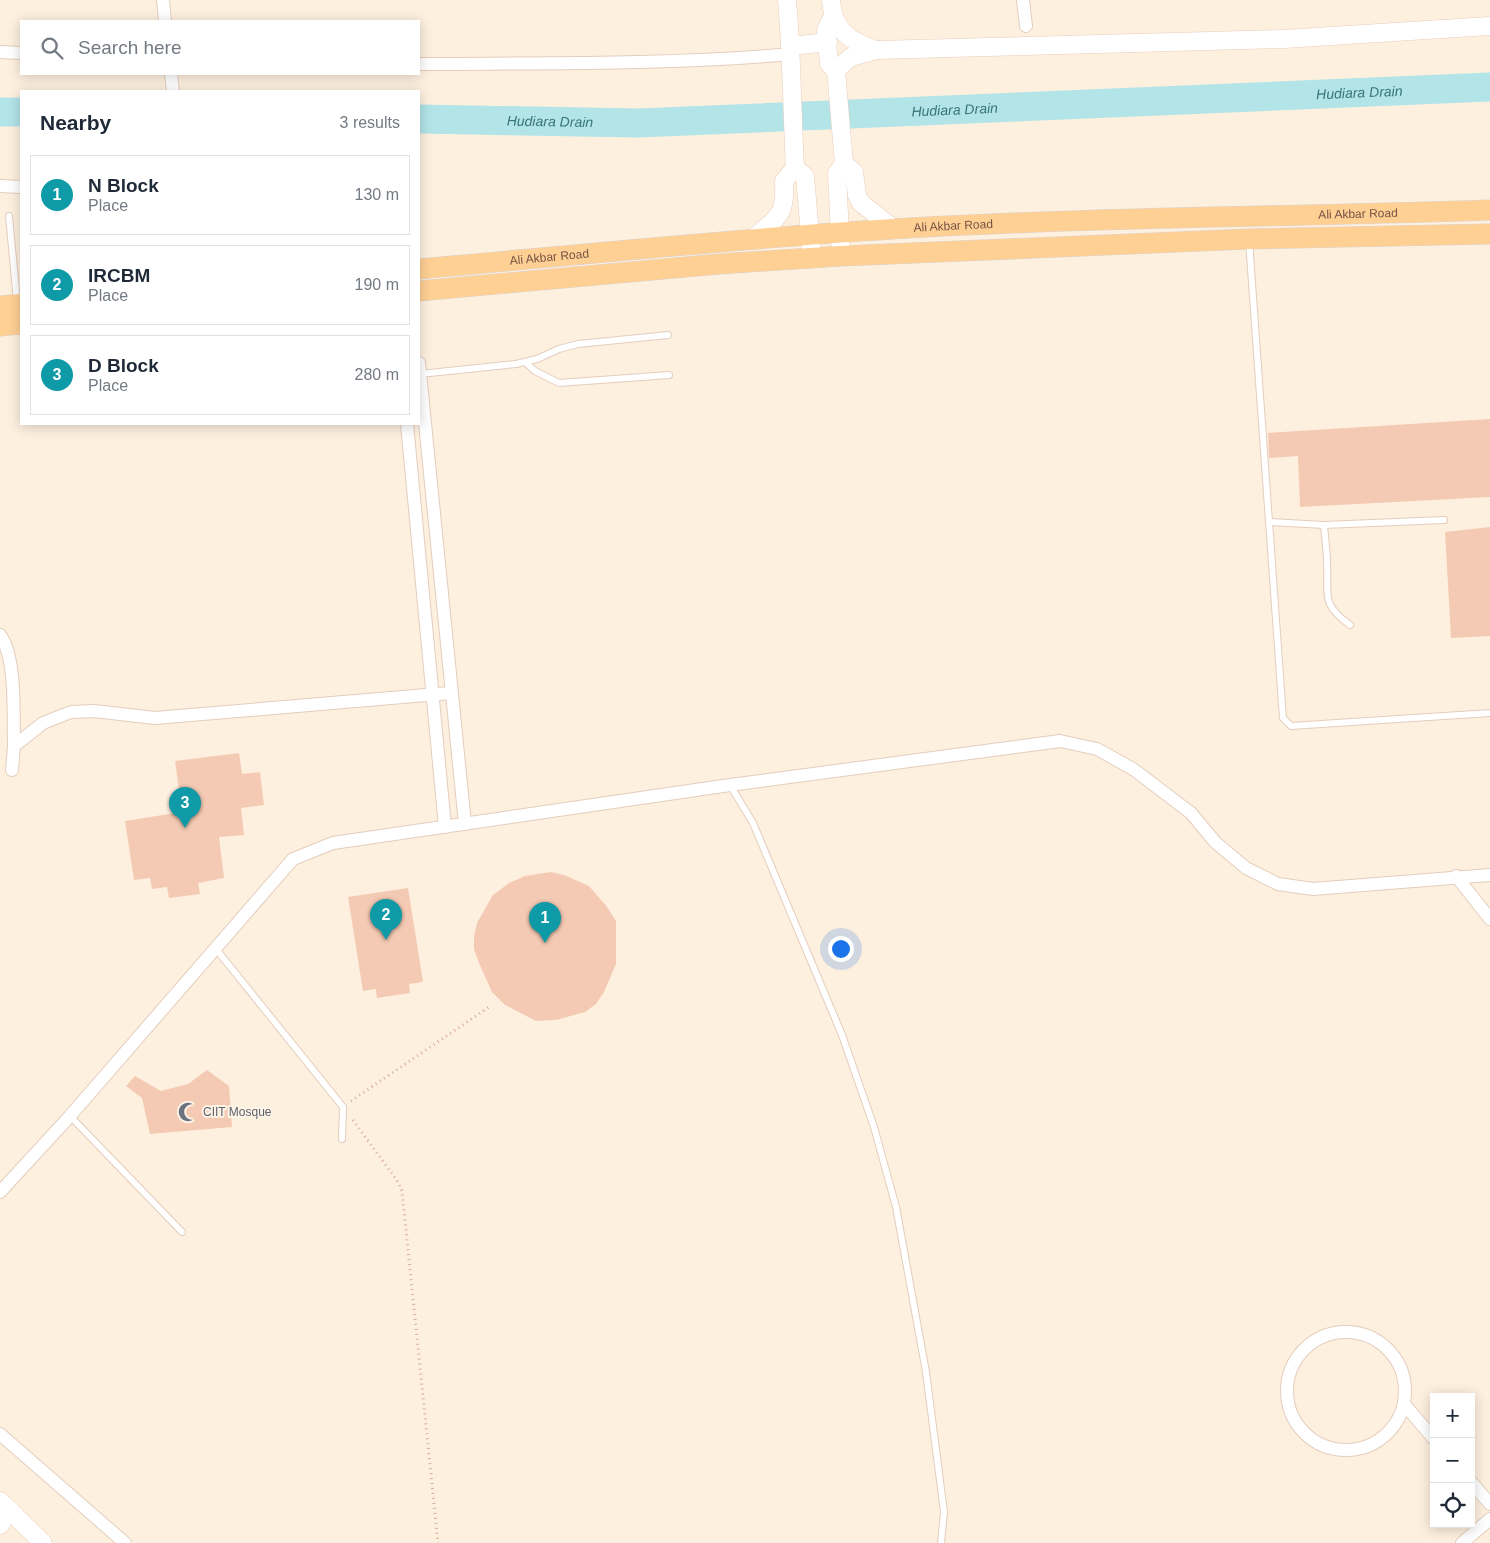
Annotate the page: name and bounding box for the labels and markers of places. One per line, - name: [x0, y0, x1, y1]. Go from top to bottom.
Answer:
- pin: 3: [169, 787, 201, 828]
- pin: 2: [370, 899, 402, 940]
- pin: 1: [529, 902, 561, 943]
- mosque icon: CIIT Mosque: [177, 1101, 199, 1123]
- place label: CIIT Mosque: [203, 1105, 272, 1119]

